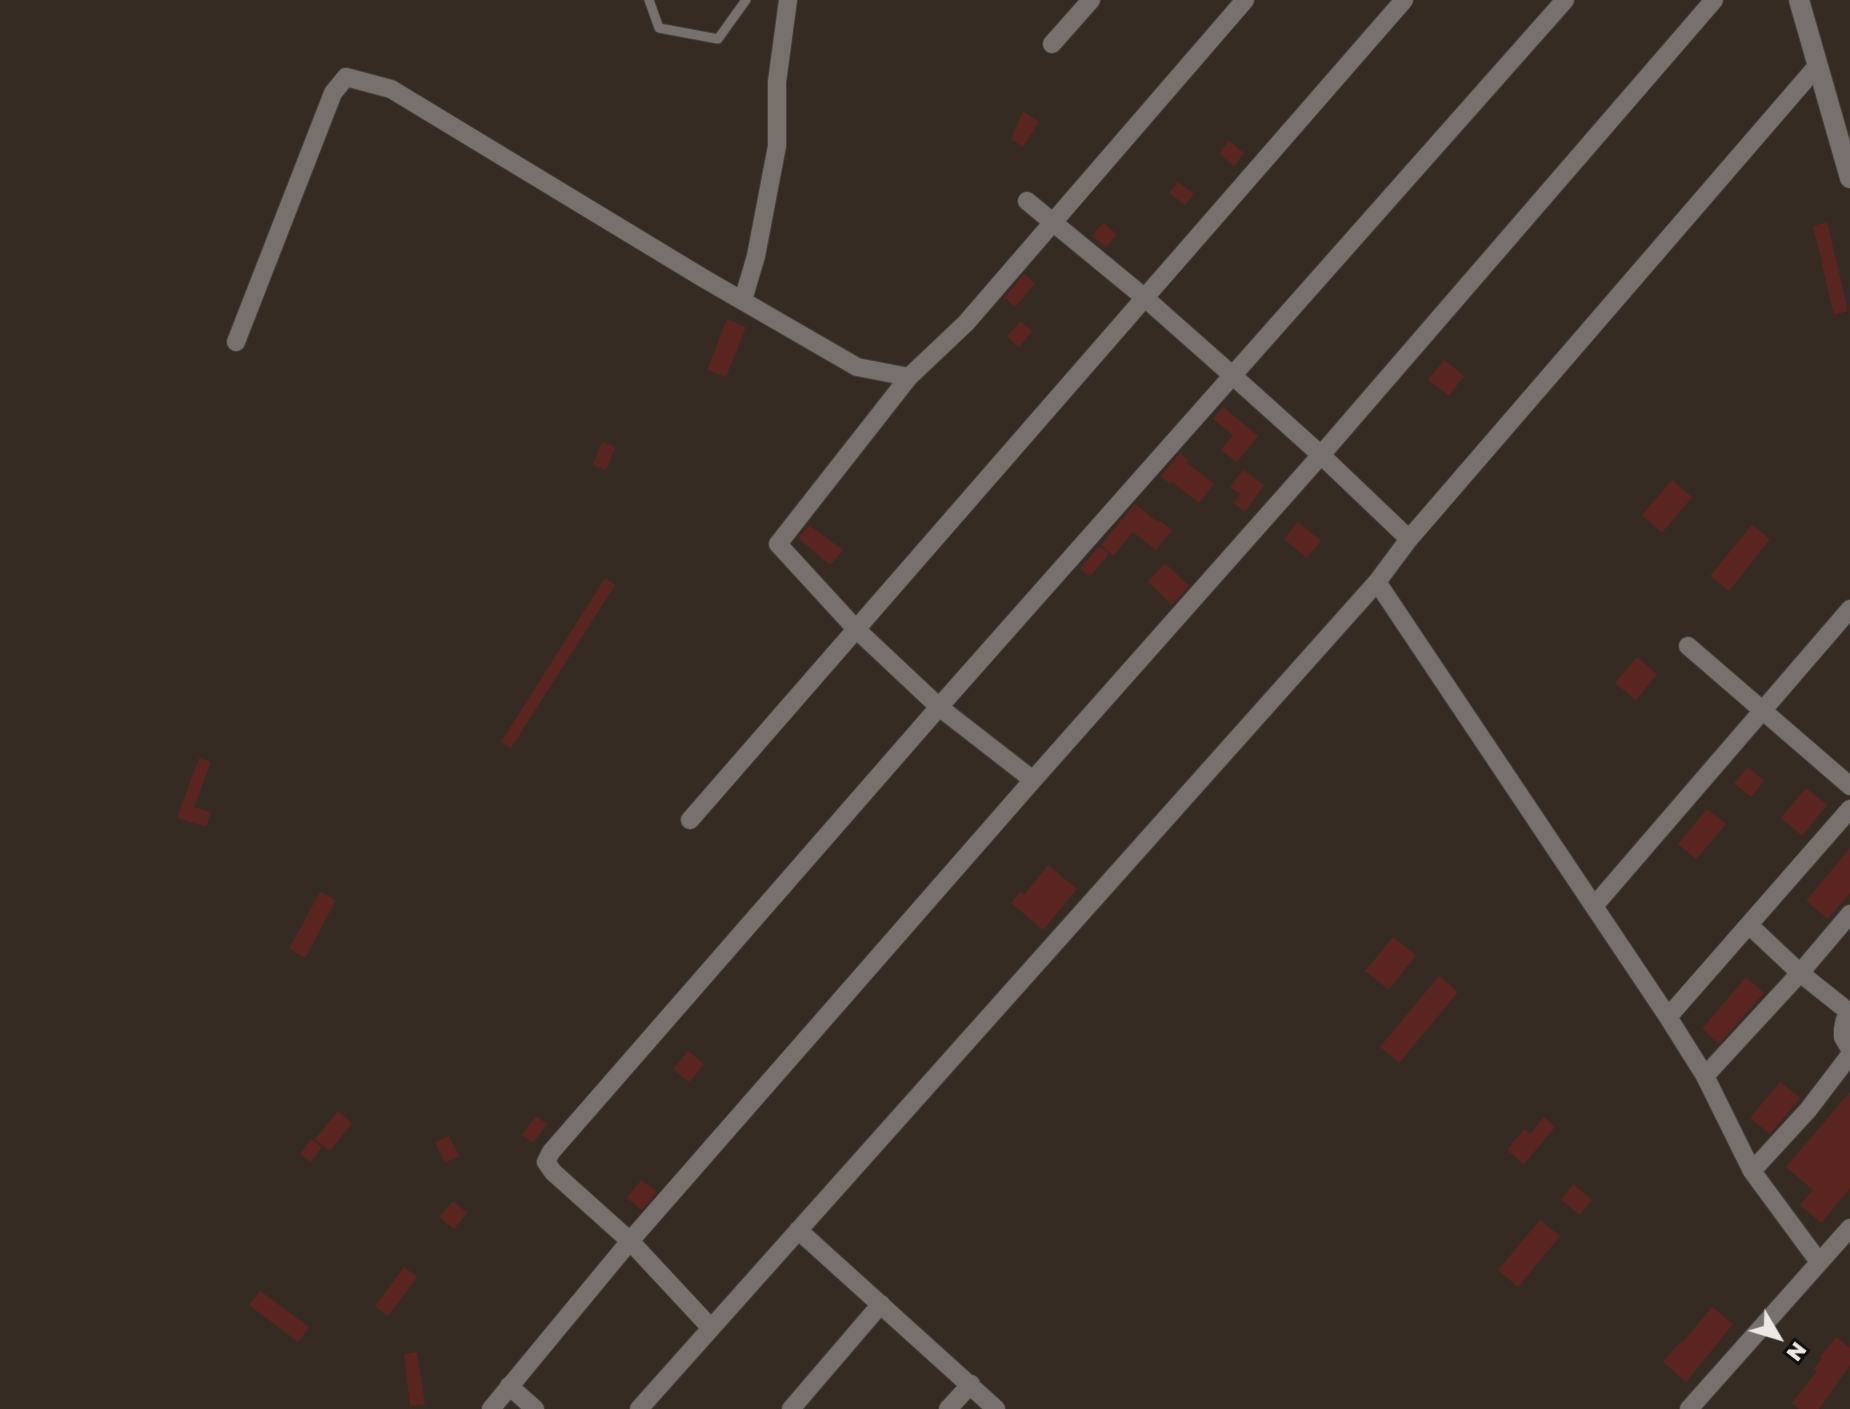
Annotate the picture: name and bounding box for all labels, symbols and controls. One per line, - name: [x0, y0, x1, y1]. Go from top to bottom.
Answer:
- north arrow: [1738, 1297, 1818, 1377]
- text: N: [1782, 1337, 1813, 1367]

